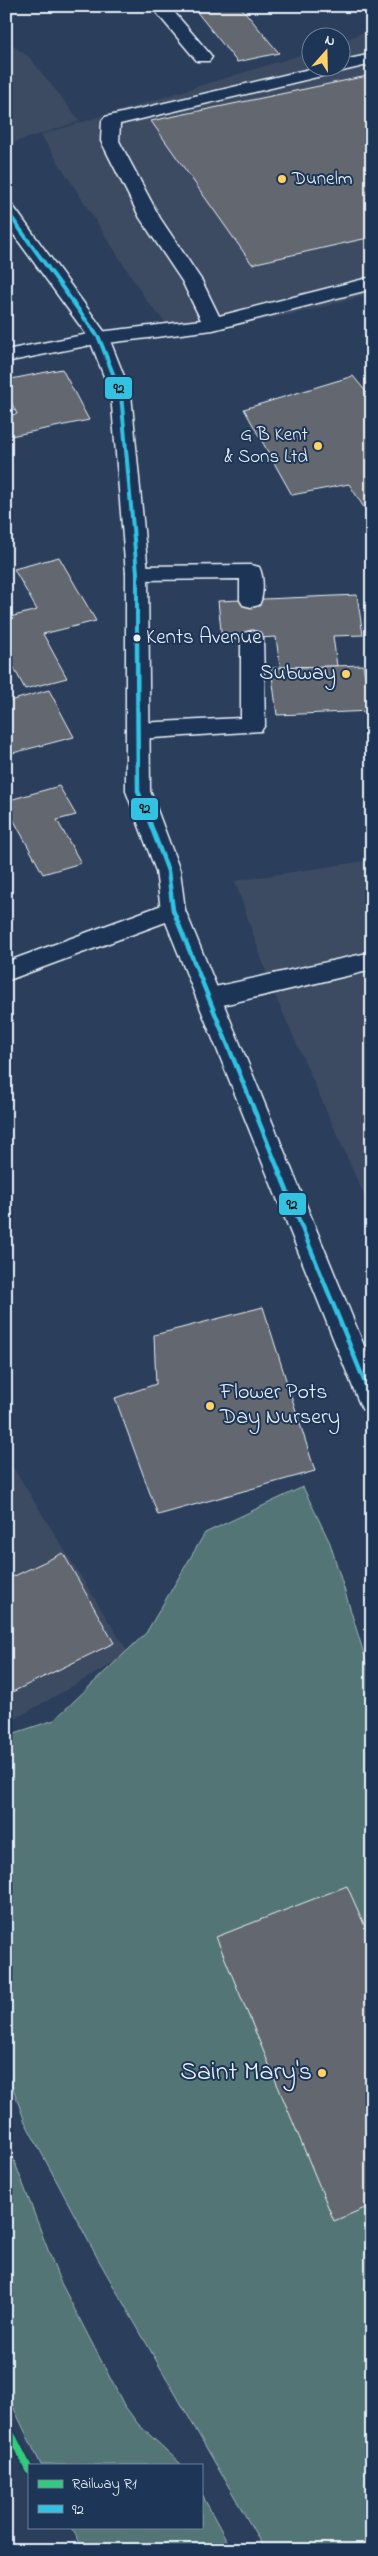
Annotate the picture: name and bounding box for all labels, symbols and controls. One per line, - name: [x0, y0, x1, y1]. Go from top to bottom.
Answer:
- north arrow: [300, 28, 350, 78]
- text: N: [322, 30, 338, 53]
- place label: Dunelm: [291, 166, 353, 193]
- marker: Dunelm: [276, 173, 288, 185]
- line badge: 92: [104, 376, 133, 400]
- text: 92: [112, 379, 125, 400]
- place label: G B Kent & Sons Ltd: [225, 422, 309, 471]
- marker: G B Kent & Sons Ltd: [312, 440, 324, 452]
- place label: Kents Avenue: [146, 623, 262, 653]
- marker: Kents Avenue: [132, 633, 142, 643]
- place label: Subway: [259, 658, 336, 691]
- marker: Subway: [340, 668, 352, 680]
- line badge: 92: [130, 797, 159, 821]
- text: 92: [138, 799, 151, 820]
- line badge: 92: [278, 1192, 307, 1216]
- text: 92: [285, 1195, 298, 1216]
- place label: Flower Pots Day Nursery: [219, 1377, 340, 1435]
- marker: Flower Pots Day Nursery: [204, 1400, 216, 1412]
- place label: Saint Mary's: [180, 2054, 312, 2092]
- marker: Saint Mary's: [316, 2067, 328, 2079]
- legend: [28, 2464, 202, 2528]
- text: Railway R1: [72, 2473, 137, 2496]
- text: 92: [72, 2499, 85, 2521]

